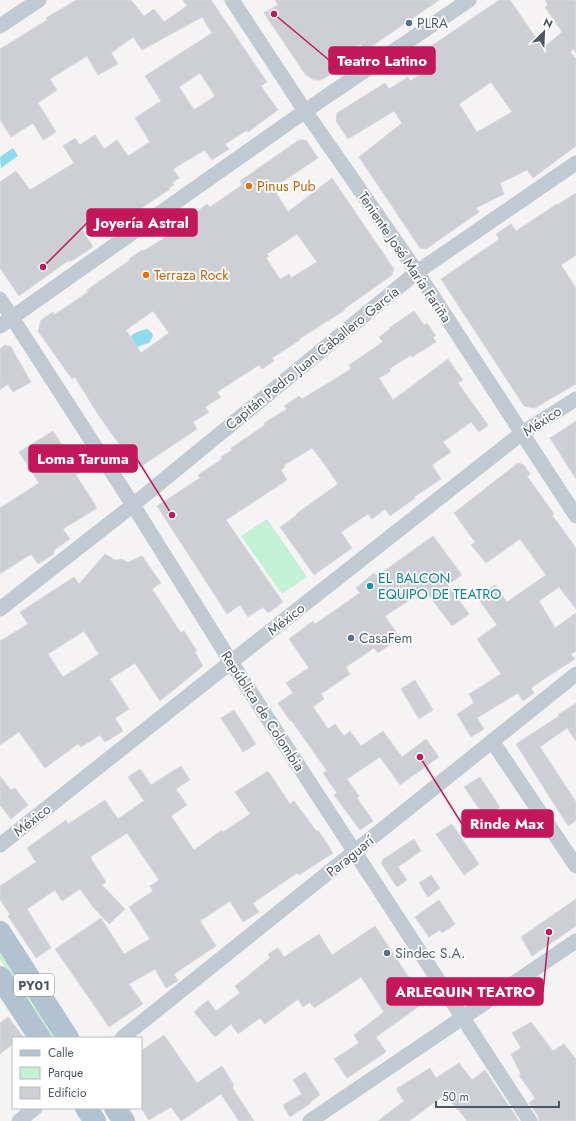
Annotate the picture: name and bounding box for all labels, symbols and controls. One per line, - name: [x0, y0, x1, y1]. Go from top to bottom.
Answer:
- north arrow: [524, 12, 564, 52]
- place label: PLRA: [417, 13, 449, 33]
- text: N: [541, 14, 555, 32]
- marker: PLRA: [404, 18, 414, 28]
- callout: Teatro Latino: [329, 47, 435, 74]
- text: Teatro Latino: [337, 50, 427, 72]
- place label: Pinus Pub: [257, 176, 316, 196]
- marker: Pinus Pub: [244, 181, 254, 191]
- street label: Teniente José María Fariña: [354, 188, 456, 326]
- callout: Joyería Astral: [87, 209, 197, 236]
- text: Joyería Astral: [92, 212, 189, 234]
- place label: Terraza Rock: [154, 265, 229, 285]
- marker: Terraza Rock: [141, 270, 151, 280]
- street label: Capitán Pedro Juan Caballero García: [221, 282, 403, 434]
- street label: México: [519, 401, 566, 441]
- callout: Loma Taruma: [29, 445, 137, 472]
- text: Loma Taruma: [37, 448, 129, 470]
- place label: EL BALCON EQUIPO DE TEATRO: [378, 568, 501, 604]
- marker: EL BALCON EQUIPO DE TEATRO: [365, 581, 375, 591]
- street label: México: [263, 598, 309, 640]
- place label: CasaFem: [359, 628, 412, 648]
- marker: CasaFem: [346, 633, 356, 643]
- street label: República de Colombia: [217, 647, 309, 775]
- street label: México: [9, 799, 55, 841]
- callout: Rinde Max: [462, 810, 553, 837]
- text: Rinde Max: [470, 813, 544, 835]
- street label: Paraguarí: [322, 830, 379, 881]
- place label: Sindec S.A.: [395, 943, 465, 963]
- marker: Sindec S.A.: [382, 948, 392, 958]
- road number: PY01: [14, 974, 54, 996]
- callout: ARLEQUIN TEATRO: [387, 978, 543, 1005]
- text: ARLEQUIN TEATRO: [394, 981, 535, 1003]
- legend: [12, 1037, 142, 1109]
- text: Calle: [48, 1044, 74, 1062]
- text: Parque: [48, 1064, 83, 1082]
- scale bar: [436, 1083, 559, 1109]
- text: Edificio: [48, 1084, 87, 1102]
- text: 50 m: [442, 1088, 469, 1106]

